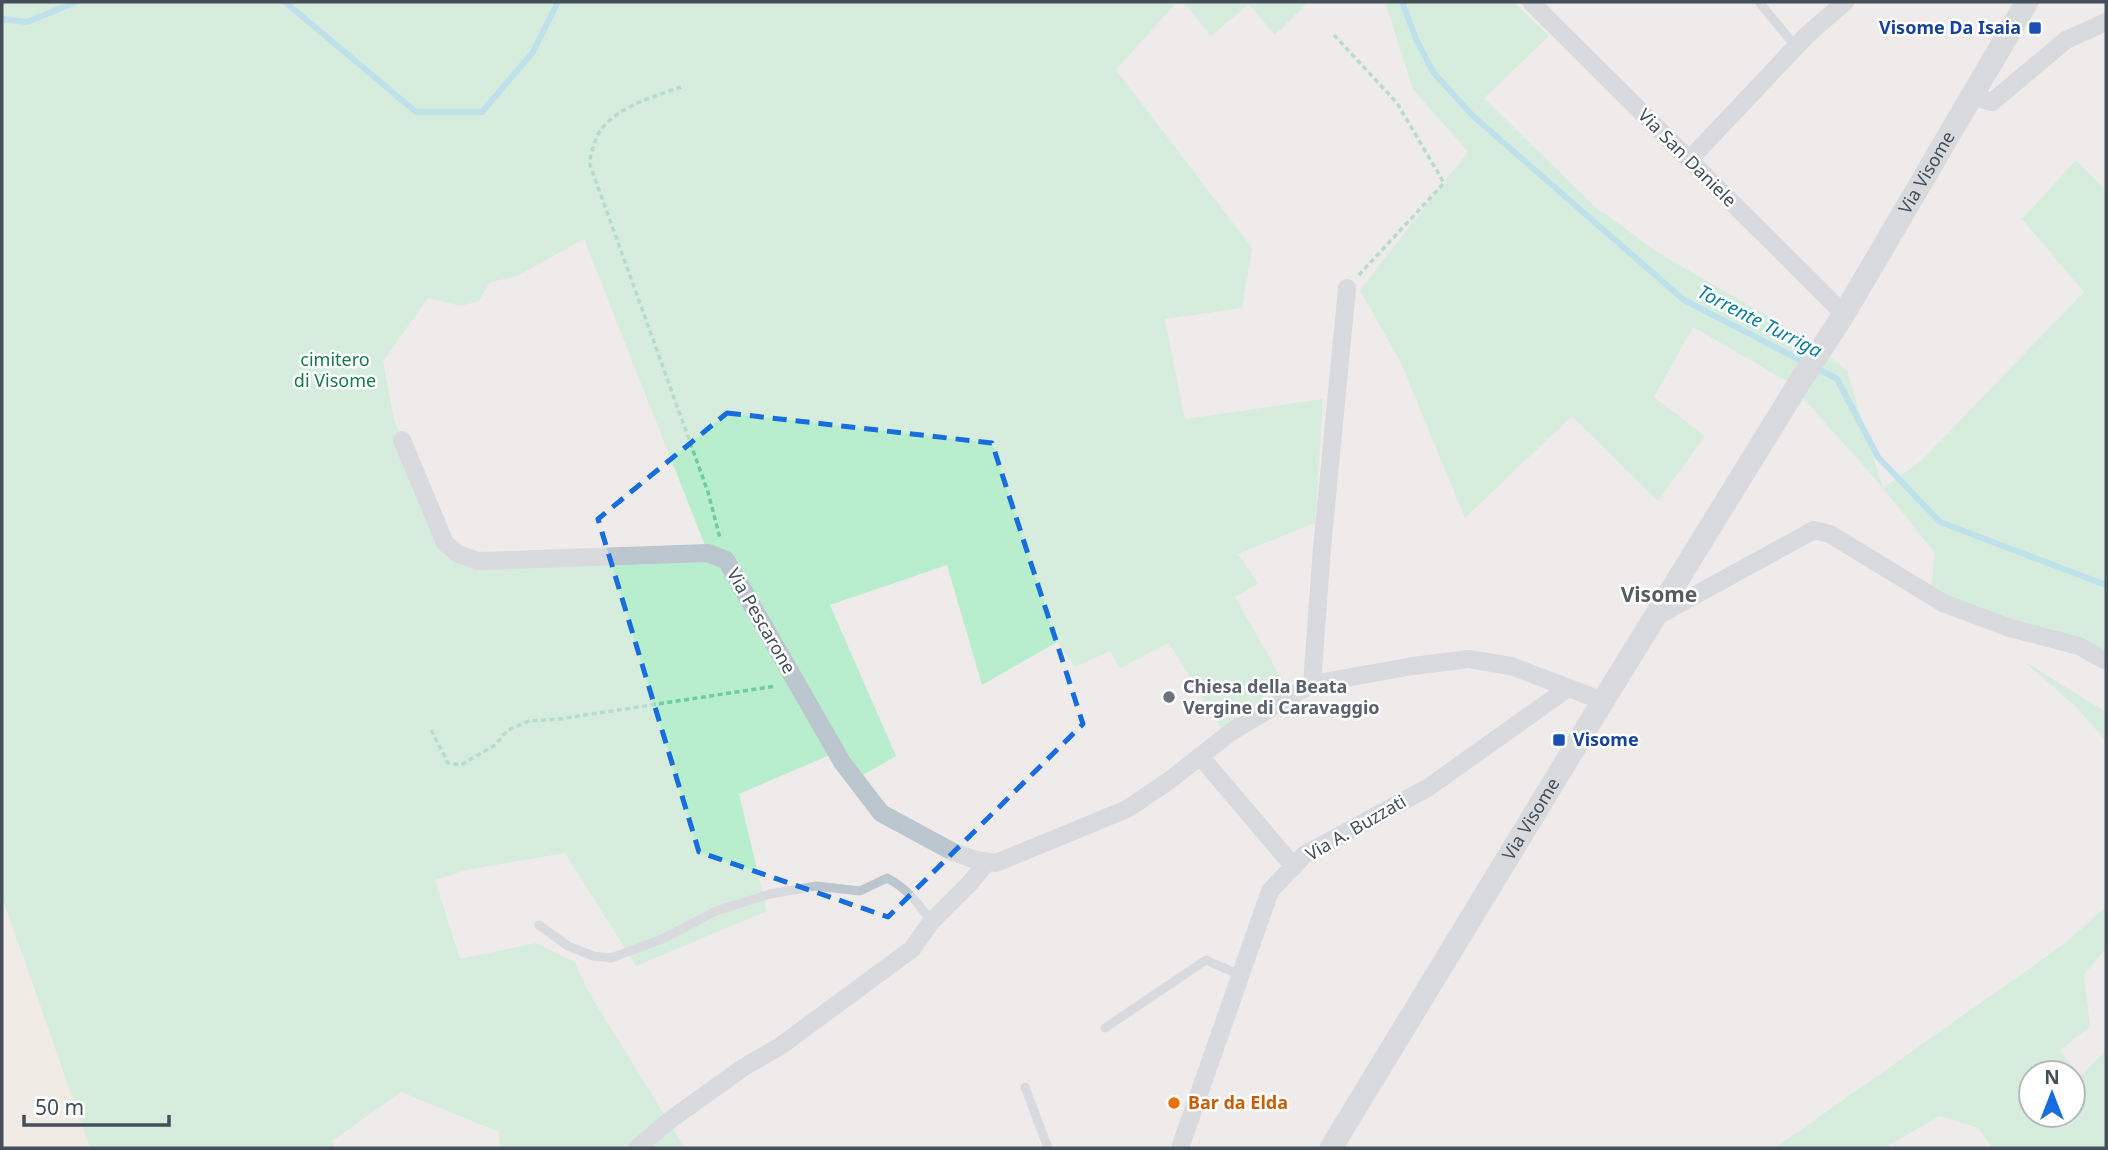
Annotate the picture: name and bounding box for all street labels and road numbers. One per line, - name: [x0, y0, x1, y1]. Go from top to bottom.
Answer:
- street label: Via San Daniele: [1633, 103, 1742, 212]
- street label: Via Visome: [1892, 126, 1960, 218]
- street label: Via Pescarone: [722, 563, 802, 678]
- street label: Via Visome: [1496, 773, 1565, 864]
- street label: Via A. Buzzati: [1301, 789, 1410, 866]

